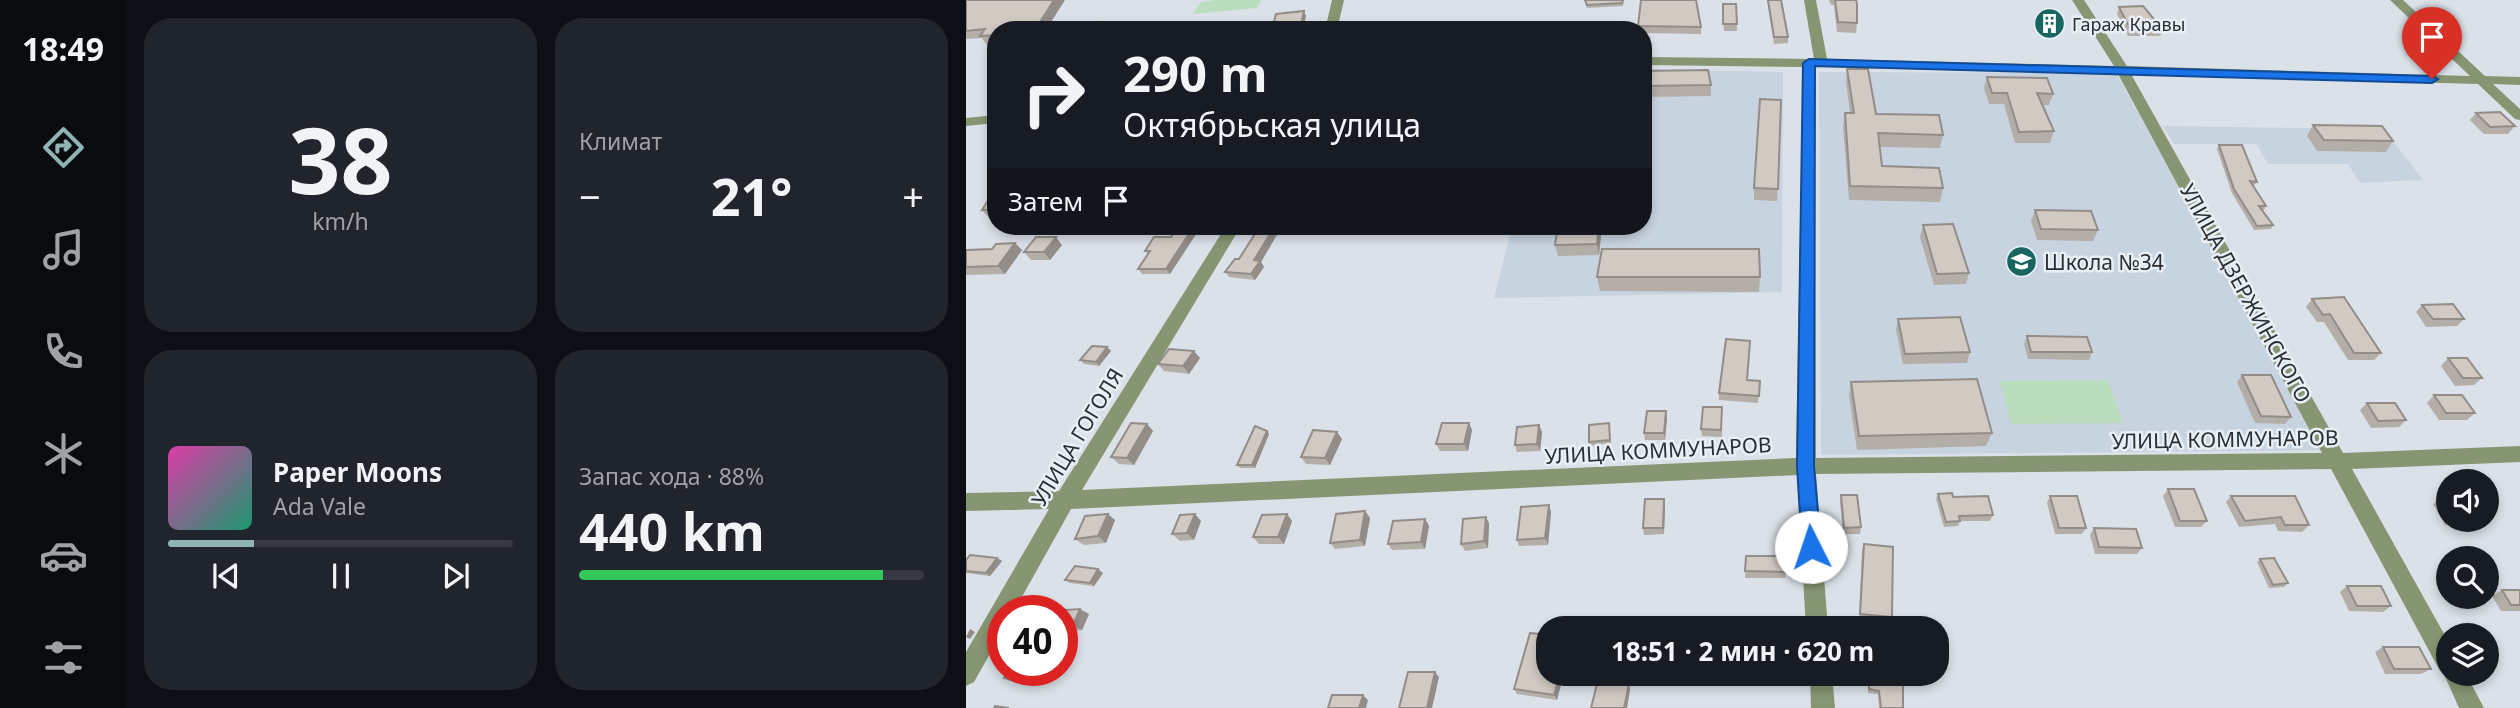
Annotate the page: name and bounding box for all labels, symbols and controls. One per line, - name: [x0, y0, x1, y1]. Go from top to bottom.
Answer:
- building icon: Гараж Кравы: [2032, 7, 2066, 41]
- pin: [2402, 7, 2462, 79]
- place label: Гараж Кравы: [2072, 12, 2185, 36]
- icon: arrive: [2413, 18, 2451, 56]
- text: 18:49: [22, 27, 104, 70]
- text: 290 m: [1123, 40, 1268, 106]
- icon: right: [1008, 49, 1099, 140]
- text: 38: [288, 97, 393, 221]
- text: Октябрьская улица: [1123, 103, 1421, 146]
- icon: directions: [39, 123, 88, 172]
- text: Климат: [579, 125, 662, 157]
- text: 21°: [711, 160, 792, 231]
- text: −: [579, 170, 601, 222]
- text: +: [902, 170, 924, 222]
- street label: УЛИЦА ДЗЕРЖИНСКОГО: [2174, 179, 2318, 407]
- icon: arrive: [1097, 182, 1135, 220]
- text: Затем: [1008, 183, 1083, 219]
- text: km/h: [312, 205, 369, 237]
- icon: music: [39, 225, 88, 274]
- school or university icon: Школа №34: [2004, 245, 2038, 279]
- place label: Школа №34: [2044, 248, 2164, 276]
- icon: phone: [39, 327, 88, 376]
- street label: УЛИЦА ГОГОЛЯ: [1025, 363, 1129, 511]
- street label: УЛИЦА КОММУНАРОВ: [2111, 423, 2339, 455]
- icon: climate: [39, 429, 88, 478]
- street label: УЛИЦА КОММУНАРОВ: [1544, 430, 1772, 470]
- text: Paper Moons: [273, 454, 442, 490]
- text: Запас хода · 88%: [579, 460, 764, 492]
- map controls: [2436, 469, 2499, 686]
- button: sound: [2436, 469, 2499, 532]
- text: Ada Vale: [273, 490, 366, 522]
- text: 440 km: [579, 495, 765, 566]
- position arrow: [1774, 510, 1848, 584]
- icon: car: [39, 531, 88, 580]
- button: search: [2436, 546, 2499, 609]
- icon: previous: [207, 557, 245, 595]
- icon: pause: [322, 557, 360, 595]
- icon: next: [437, 557, 475, 595]
- speed limit sign: 40: [987, 595, 1078, 686]
- button: layers: [2436, 623, 2499, 686]
- icon: filters: [39, 633, 88, 682]
- text: 18:51 · 2 мин · 620 m: [1611, 633, 1874, 669]

